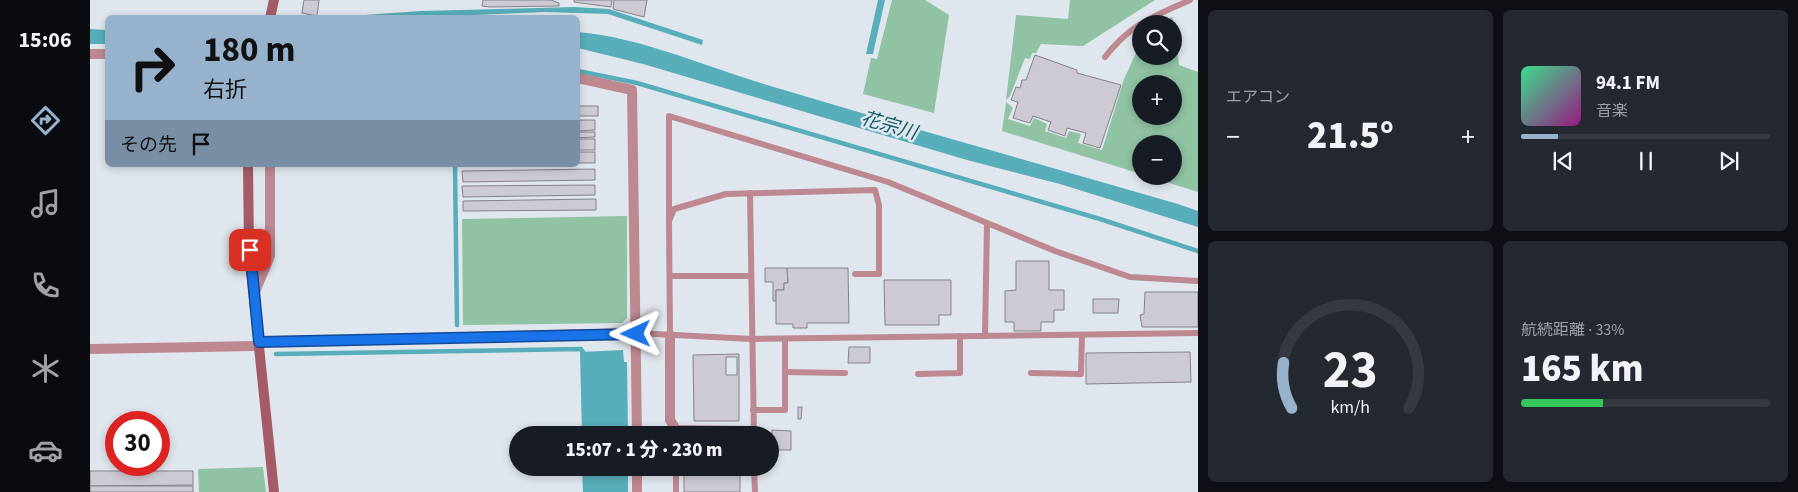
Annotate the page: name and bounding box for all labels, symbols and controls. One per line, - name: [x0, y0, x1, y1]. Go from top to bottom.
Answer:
- map controls: [1132, 15, 1182, 185]
- button: search: [1132, 15, 1182, 65]
- text: 15:06: [18, 24, 72, 56]
- text: 180 m: [203, 25, 295, 75]
- icon: right: [120, 35, 185, 100]
- text: 94.1 FM: [1596, 70, 1660, 97]
- text: 右折: [203, 74, 247, 106]
- button: +: [1132, 75, 1182, 125]
- text: エアコン: [1226, 86, 1290, 108]
- text: 音楽: [1596, 100, 1628, 122]
- icon: directions: [28, 103, 63, 138]
- water label: 花宗川: [858, 105, 922, 147]
- text: 21.5°: [1307, 109, 1394, 163]
- text: −: [1226, 117, 1240, 157]
- text: +: [1461, 117, 1475, 157]
- icon: arrive: [187, 130, 215, 158]
- text: その先: [120, 132, 177, 159]
- button: −: [1132, 135, 1182, 185]
- icon: previous: [1549, 147, 1577, 175]
- icon: pause: [1632, 147, 1660, 175]
- icon: next: [1715, 147, 1743, 175]
- icon: music: [28, 186, 63, 221]
- pin: [229, 229, 271, 271]
- icon: arrive: [236, 236, 264, 264]
- icon: phone: [28, 268, 63, 303]
- position arrow: [609, 307, 661, 359]
- text: 航続距離 · 33%: [1521, 319, 1624, 341]
- text: 23: [1323, 334, 1378, 408]
- text: 165 km: [1521, 342, 1643, 396]
- icon: climate: [28, 351, 63, 386]
- text: km/h: [1331, 395, 1370, 420]
- speed limit sign: 30: [105, 411, 170, 476]
- icon: car: [28, 433, 63, 468]
- text: 15:07 · 1 分 · 230 m: [565, 437, 723, 464]

